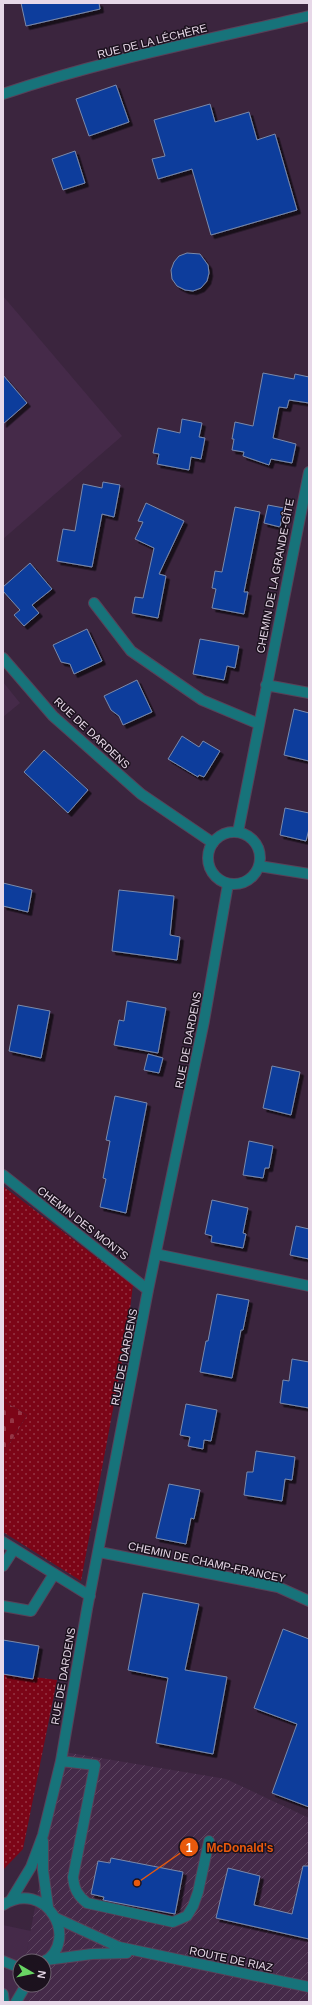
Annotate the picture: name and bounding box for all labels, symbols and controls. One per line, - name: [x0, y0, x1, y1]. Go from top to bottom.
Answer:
- street label: RUE DE LA LÉCHÈRE: [96, 22, 208, 60]
- street label: CHEMIN DE LA GRANDE-GÎTE: [254, 498, 296, 654]
- street label: RUE DE DARDENS: [52, 695, 132, 771]
- street label: RUE DE DARDENS: [173, 991, 203, 1089]
- street label: CHEMIN DES MONTS: [35, 1184, 131, 1262]
- street label: RUE DE DARDENS: [109, 1308, 139, 1406]
- street label: CHEMIN DE CHAMP-FRANCEY: [127, 1539, 288, 1585]
- street label: RUE DE DARDENS: [49, 1627, 77, 1725]
- callout: McDonald's: [179, 1835, 281, 1859]
- text: 1: [186, 1841, 193, 1855]
- text: McDonald's: [207, 1841, 274, 1855]
- street label: ROUTE DE RIAZ: [188, 1944, 274, 1974]
- north arrow: [12, 1953, 52, 1993]
- text: N: [35, 1970, 48, 1979]

